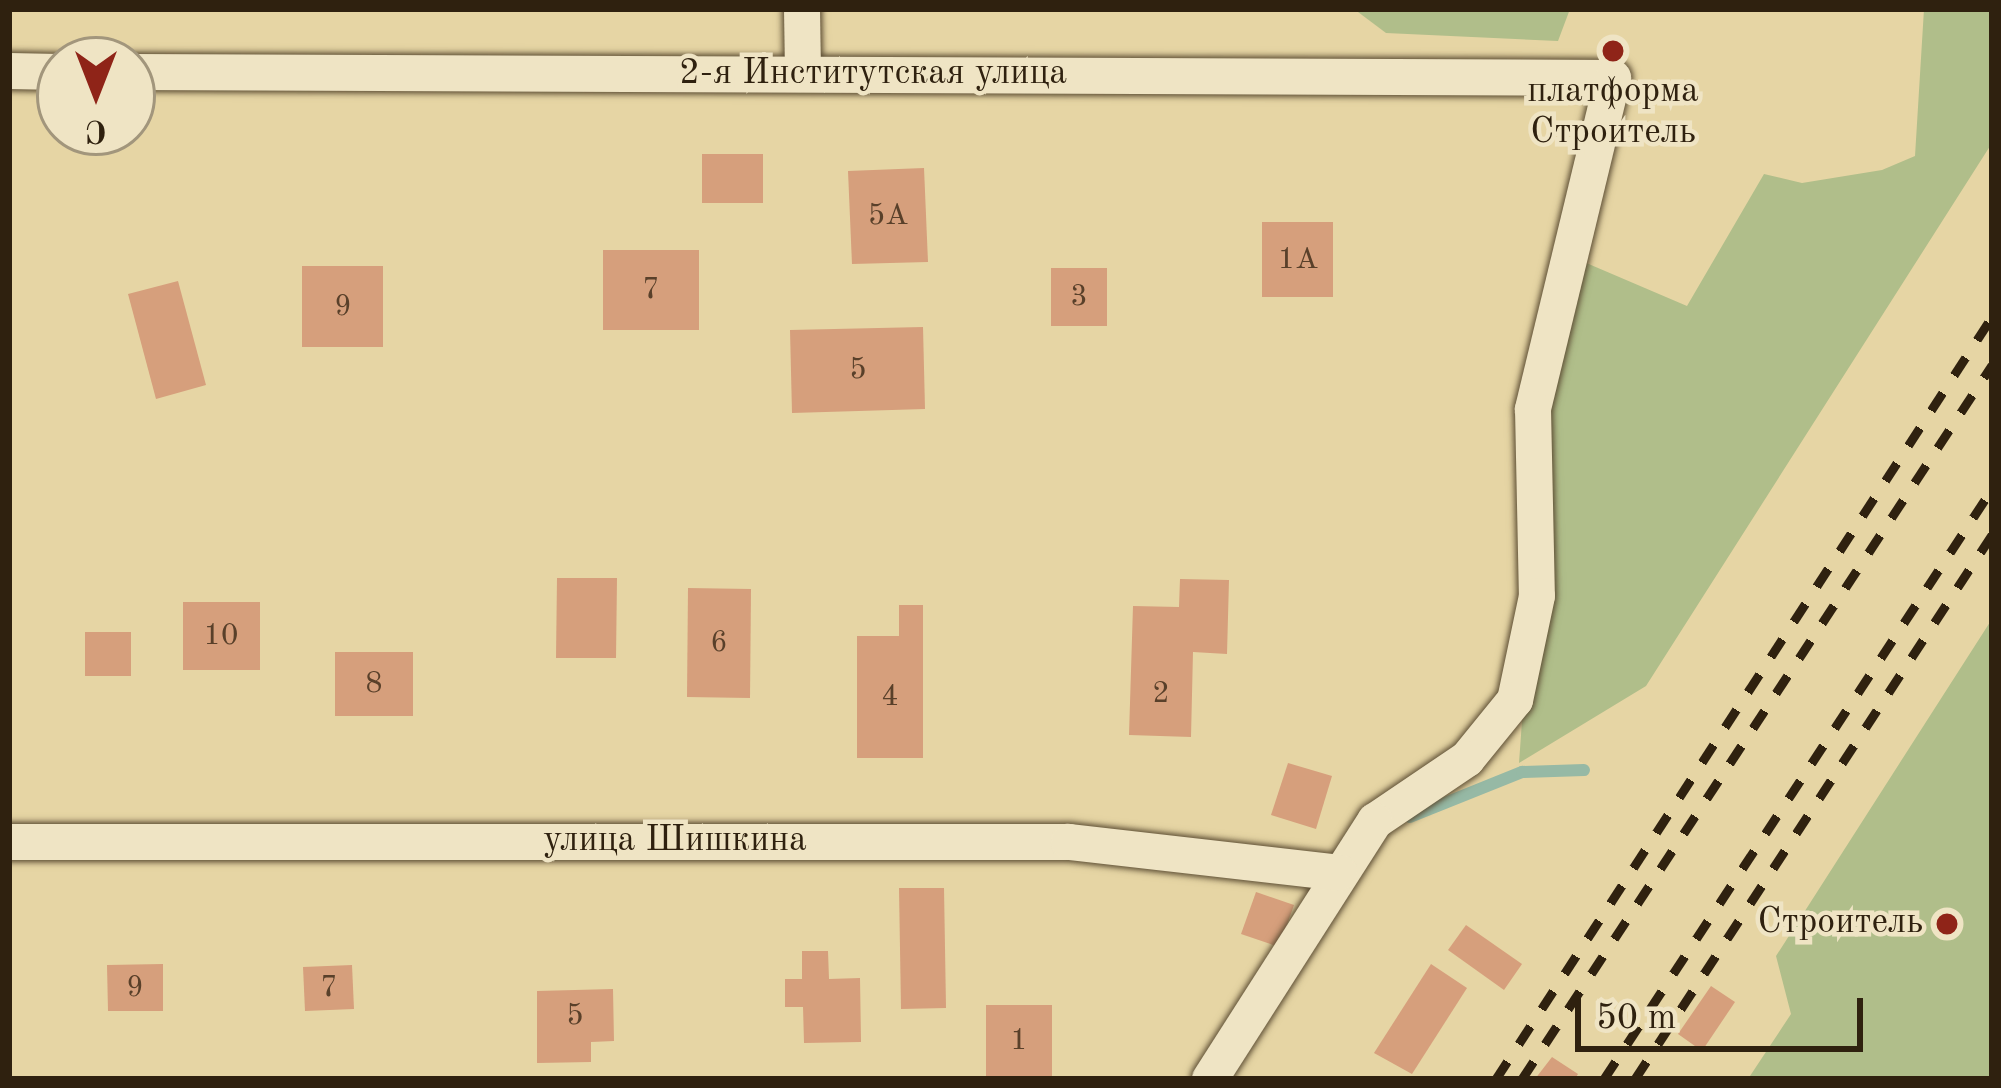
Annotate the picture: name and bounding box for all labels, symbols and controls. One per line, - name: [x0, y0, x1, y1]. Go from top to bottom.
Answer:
- north arrow: [36, 36, 156, 156]
- marker: платформа Строитель: [1600, 38, 1626, 64]
- street label: 2-я Институтская улица: [679, 53, 1067, 97]
- place label: платформа Строитель: [1527, 70, 1699, 155]
- text: С: [85, 113, 107, 146]
- house number: 5А: [868, 198, 908, 234]
- house number: 1А: [1278, 242, 1318, 278]
- house number: 7: [642, 272, 660, 308]
- house number: 3: [1070, 279, 1088, 315]
- house number: 9: [334, 289, 352, 325]
- house number: 5: [849, 352, 867, 388]
- house number: 10: [204, 618, 238, 654]
- house number: 6: [710, 625, 728, 661]
- house number: 8: [365, 666, 383, 702]
- house number: 2: [1152, 676, 1170, 712]
- house number: 4: [881, 679, 899, 715]
- street label: улица Шишкина: [543, 820, 807, 864]
- place label: Строитель: [1758, 902, 1923, 946]
- marker: Строитель: [1934, 911, 1960, 937]
- house number: 9: [126, 970, 144, 1006]
- house number: 7: [320, 970, 338, 1006]
- scale bar: [1581, 974, 1869, 1048]
- house number: 5: [566, 998, 584, 1034]
- text: 50 m: [1596, 1001, 1676, 1037]
- house number: 1: [1010, 1023, 1028, 1059]

